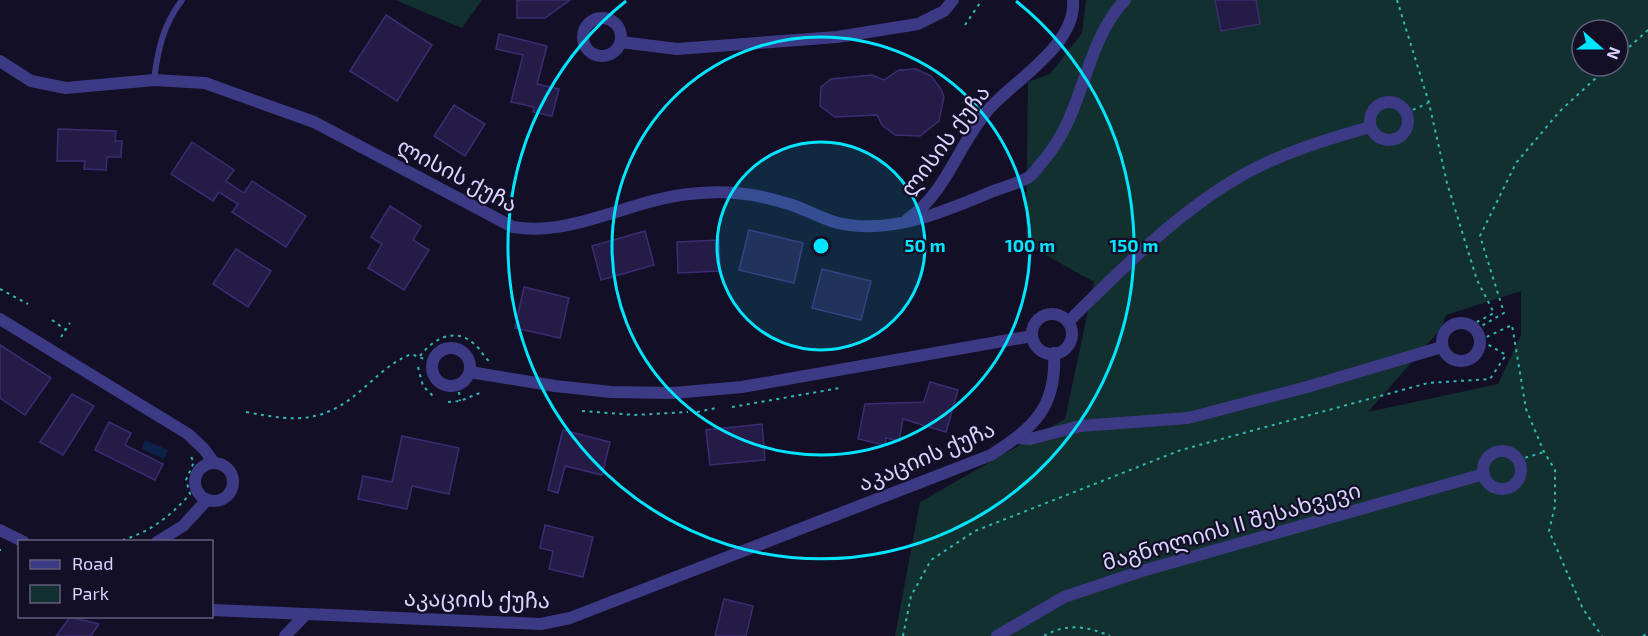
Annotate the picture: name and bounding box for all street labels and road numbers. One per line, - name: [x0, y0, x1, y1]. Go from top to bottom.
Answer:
- street label: ლისის ქუჩა: [894, 79, 996, 202]
- street label: ლისის ქუჩა: [393, 132, 522, 218]
- street label: აკაციის ქუჩა: [854, 415, 999, 496]
- street label: მაგნოლიის II შესახვევი: [1099, 476, 1364, 576]
- street label: აკაციის ქუჩა: [404, 584, 550, 613]

